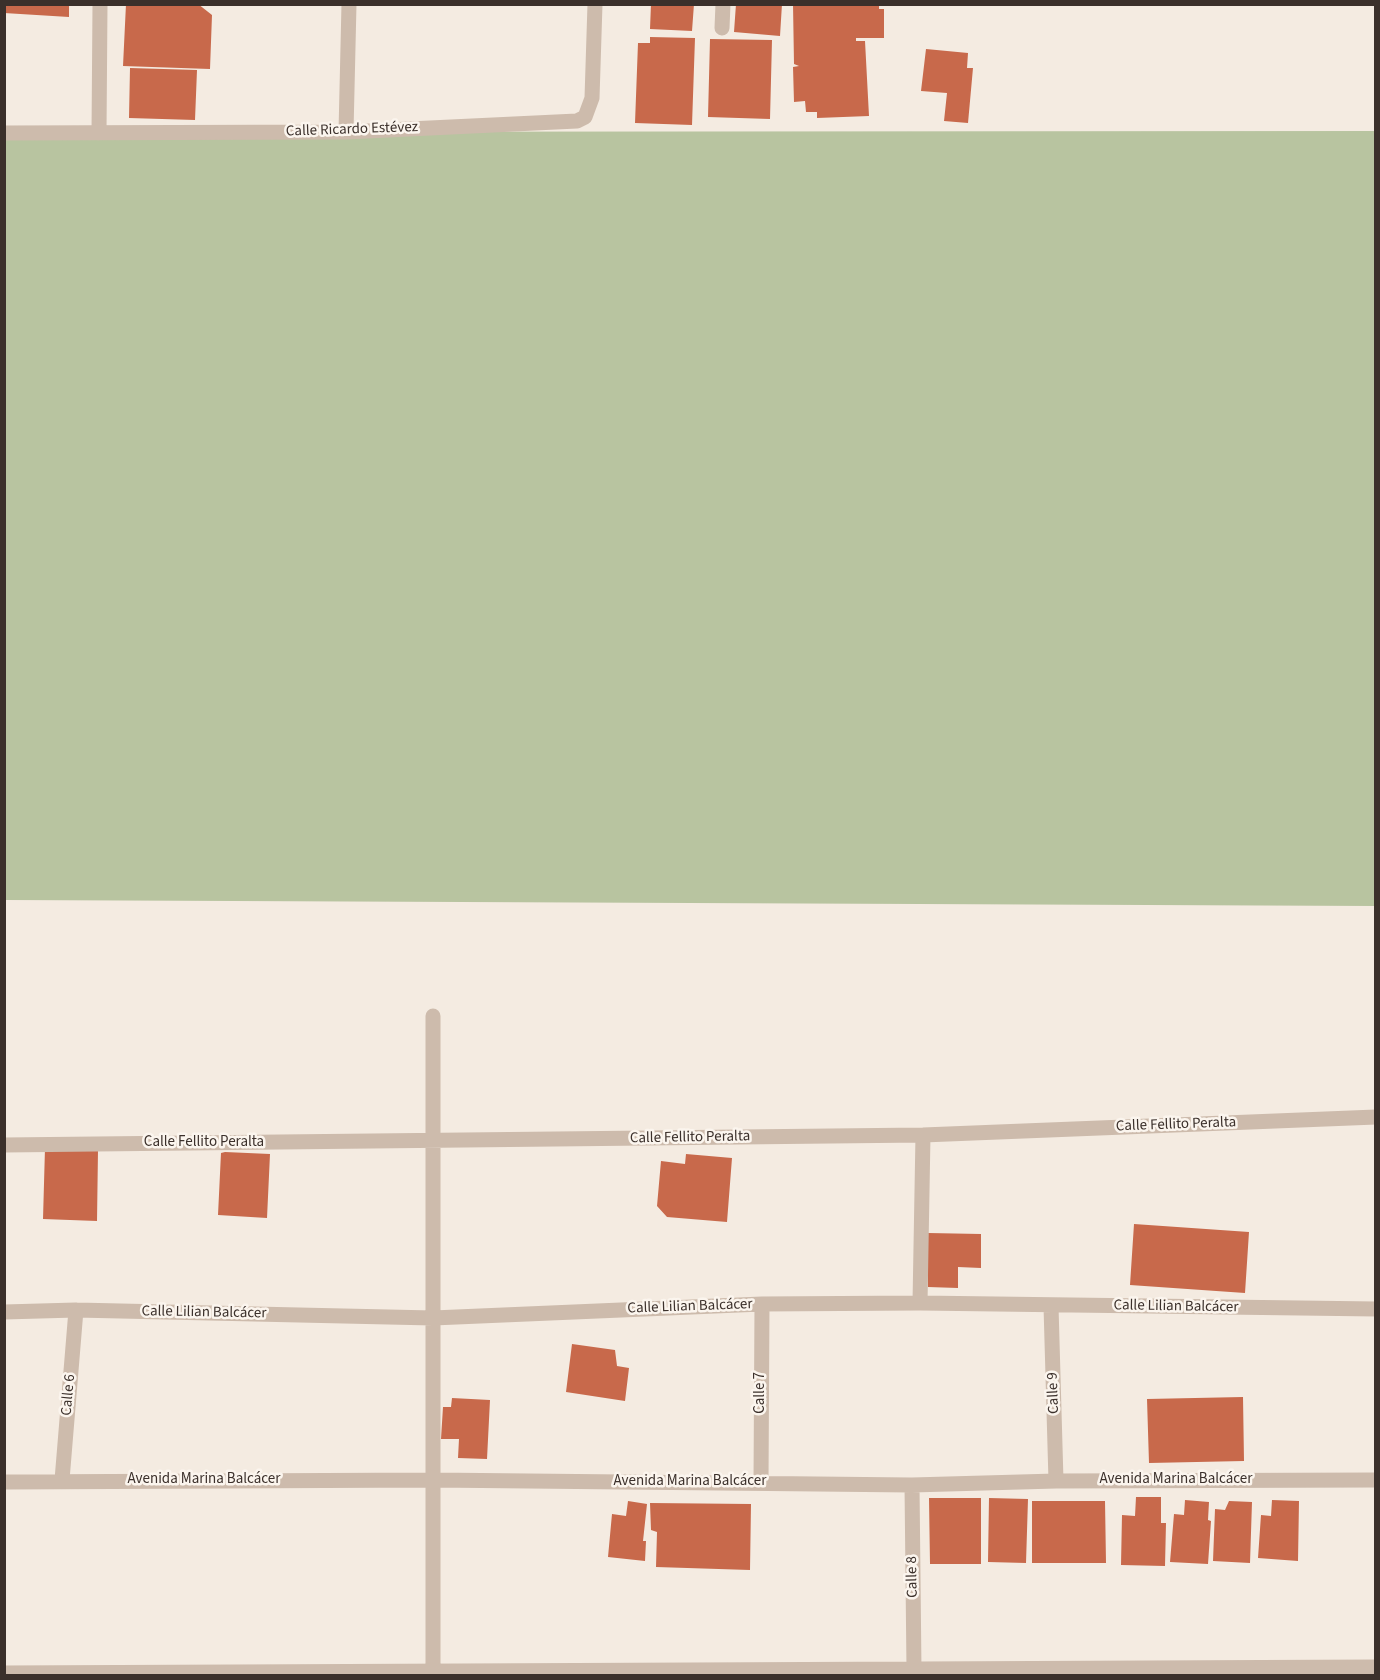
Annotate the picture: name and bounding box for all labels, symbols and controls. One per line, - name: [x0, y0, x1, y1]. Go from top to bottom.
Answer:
- street label: Calle Ricardo Estévez: [286, 119, 418, 141]
- street label: Calle Fellito Peralta: [1116, 1114, 1236, 1136]
- street label: Calle Fellito Peralta: [630, 1128, 750, 1148]
- street label: Calle Fellito Peralta: [144, 1134, 264, 1152]
- street label: Calle Lilian Balcácer: [627, 1296, 753, 1318]
- street label: Calle Lilian Balcácer: [1113, 1297, 1239, 1317]
- street label: Calle Lilian Balcácer: [141, 1303, 267, 1323]
- street label: Calle 7: [752, 1372, 770, 1414]
- street label: Calle 9: [1044, 1372, 1064, 1414]
- street label: Calle 6: [58, 1373, 80, 1417]
- street label: Avenida Marina Balcácer: [128, 1471, 280, 1489]
- street label: Avenida Marina Balcácer: [1100, 1471, 1252, 1489]
- street label: Avenida Marina Balcácer: [614, 1473, 766, 1491]
- street label: Calle 8: [904, 1556, 922, 1598]

